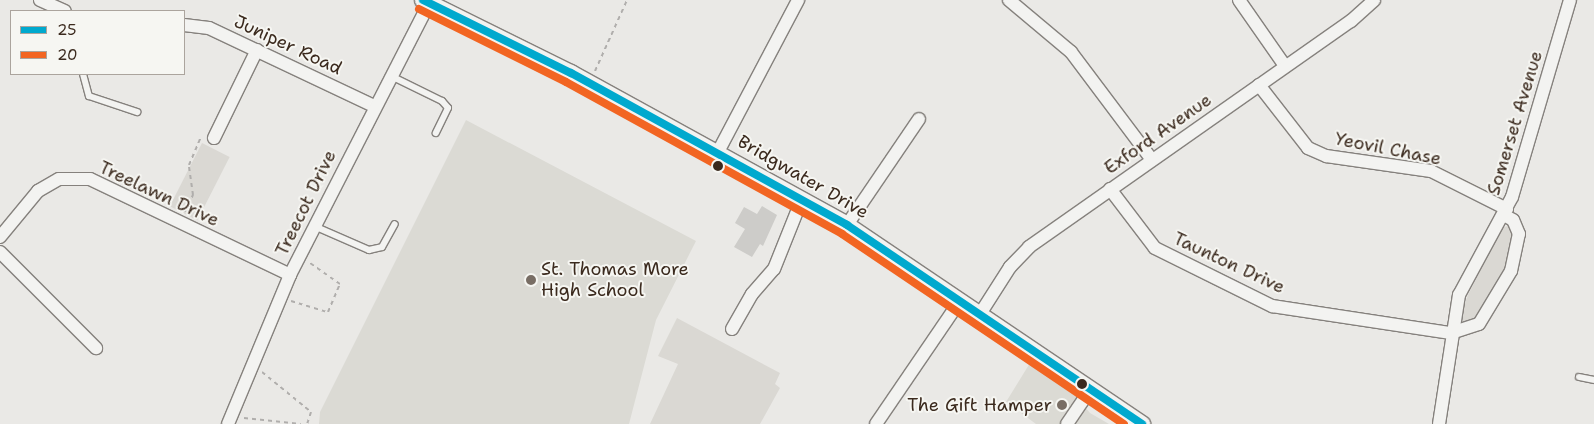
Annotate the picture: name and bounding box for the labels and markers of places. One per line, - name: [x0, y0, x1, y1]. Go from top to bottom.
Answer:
- unlabelled marker: [713, 161, 723, 171]
- place label: St. Thomas More High School: [541, 259, 689, 302]
- marker: St. Thomas More High School: [525, 274, 537, 286]
- unlabelled marker: [1077, 379, 1087, 389]
- place label: The Gift Hamper: [907, 394, 1052, 416]
- marker: The Gift Hamper: [1056, 399, 1068, 411]

